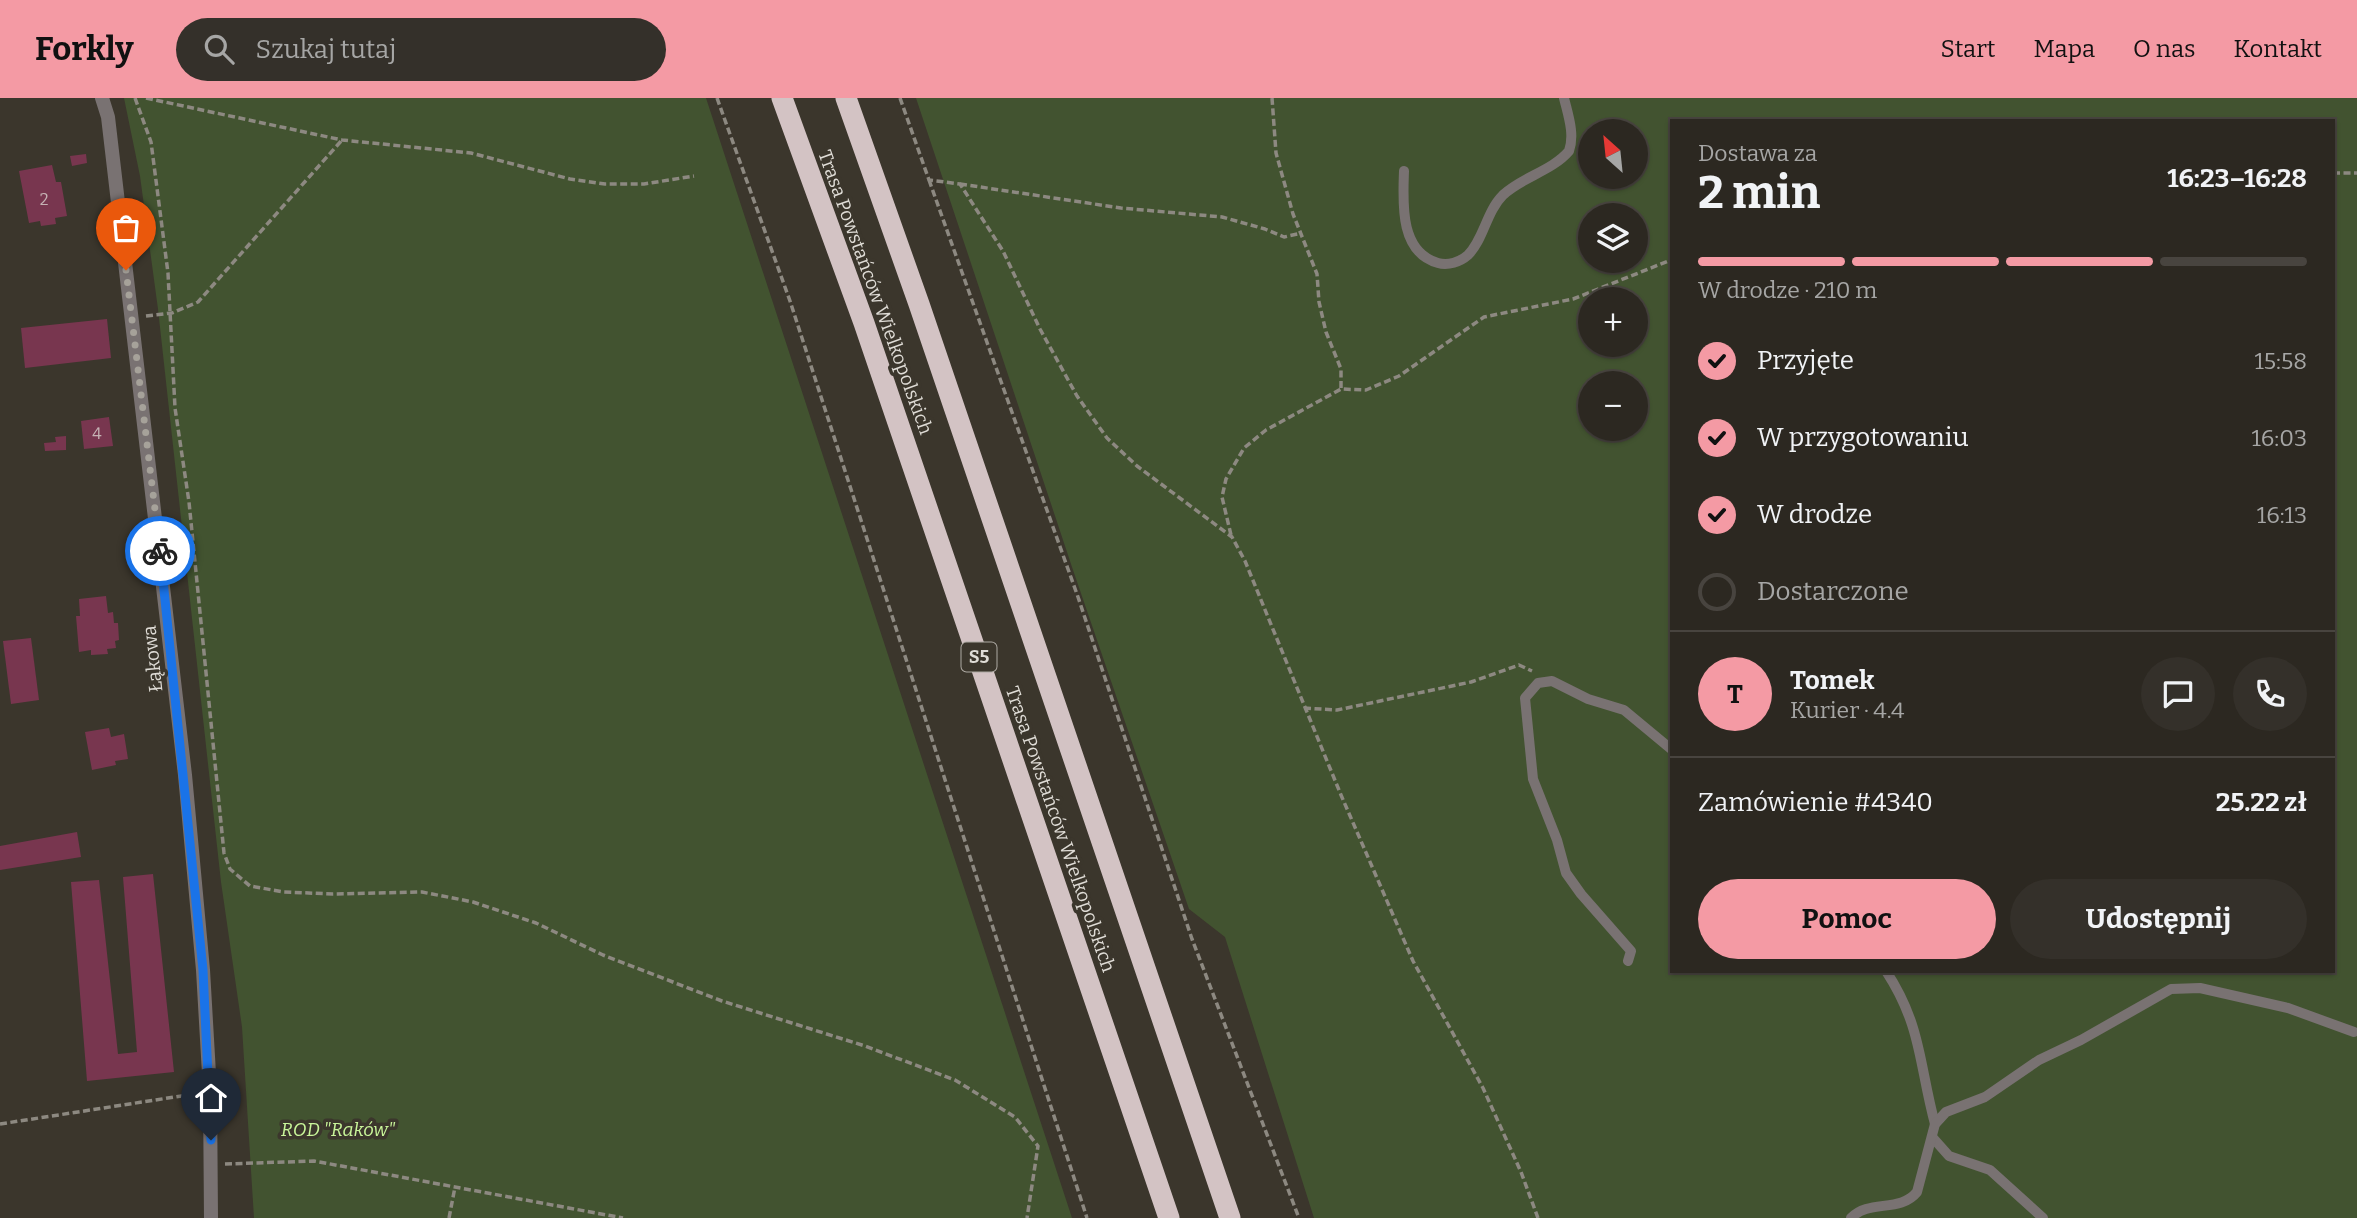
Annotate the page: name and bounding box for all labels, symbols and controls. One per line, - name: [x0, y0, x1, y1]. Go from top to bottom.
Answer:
- search box: [176, 18, 666, 81]
- text: Forkly: [35, 29, 134, 69]
- icon: search: [200, 30, 238, 68]
- text: Szukaj tutaj: [256, 34, 396, 65]
- text: Start: [1941, 35, 1996, 63]
- text: Mapa: [2034, 35, 2095, 63]
- text: O nas: [2133, 35, 2196, 63]
- text: Kontakt: [2234, 35, 2322, 63]
- north arrow: [1578, 119, 1648, 189]
- map controls: [1578, 119, 1648, 441]
- text: Dostawa za: [1698, 139, 1817, 167]
- street label: Trasa Powstańców Wielkopolskich: [813, 147, 938, 438]
- text: 16:23–16:28: [2167, 163, 2307, 194]
- text: 2 min: [1698, 165, 1820, 220]
- house number: 2: [40, 190, 48, 209]
- pin: [96, 198, 156, 270]
- button: layers: [1578, 203, 1648, 273]
- icon: bag: [107, 209, 145, 247]
- text: W drodze · 210 m: [1698, 276, 1877, 304]
- button: +: [1578, 287, 1648, 357]
- icon: check: [1698, 342, 1736, 380]
- text: Przyjęte: [1757, 345, 1854, 376]
- text: 15:58: [2254, 347, 2307, 375]
- button: −: [1578, 371, 1648, 441]
- icon: check: [1698, 419, 1736, 457]
- text: W przygotowaniu: [1757, 422, 1969, 453]
- house number: 4: [92, 424, 102, 443]
- text: 16:03: [2251, 424, 2307, 452]
- icon: check: [1698, 496, 1736, 534]
- text: W drodze: [1757, 499, 1872, 530]
- text: 16:13: [2257, 501, 2307, 529]
- courier: [125, 516, 195, 586]
- icon: bike: [141, 532, 179, 570]
- text: Dostarczone: [1757, 576, 1909, 607]
- street label: Łąkowa: [138, 624, 167, 693]
- road number: S5: [962, 642, 996, 672]
- button: chat: [2141, 657, 2215, 731]
- button: phone: [2233, 657, 2307, 731]
- text: Tomek: [1790, 665, 1874, 696]
- text: T: [1727, 679, 1743, 710]
- street label: Trasa Powstańców Wielkopolskich: [1001, 683, 1120, 975]
- text: Kurier · 4.4: [1790, 696, 1904, 724]
- text: Zamówienie #4340: [1698, 787, 1933, 818]
- text: 25.22 zł: [2216, 787, 2307, 818]
- button: Pomoc: [1698, 879, 1996, 959]
- button: Udostępnij: [2010, 879, 2307, 959]
- pin: [181, 1068, 241, 1140]
- icon: home: [192, 1079, 230, 1117]
- park label: ROD "Raków": [281, 1118, 396, 1141]

